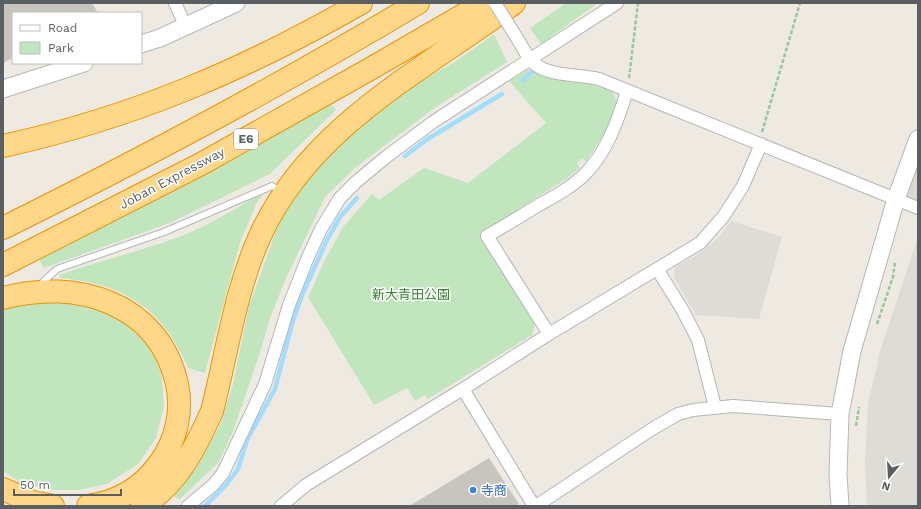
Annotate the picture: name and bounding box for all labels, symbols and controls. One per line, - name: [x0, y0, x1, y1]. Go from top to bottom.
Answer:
- legend: [12, 12, 142, 64]
- text: Road: [48, 21, 77, 35]
- text: Park: [48, 41, 74, 55]
- road number: E6: [234, 129, 258, 149]
- street label: Joban Expressway: [117, 144, 227, 212]
- park label: 新大青田公園: [372, 287, 450, 302]
- north arrow: [869, 457, 909, 497]
- scale bar: [14, 471, 121, 497]
- text: 50 m: [20, 478, 50, 492]
- text: N: [880, 479, 892, 493]
- place label: 寺商: [481, 483, 507, 498]
- marker: 寺商: [468, 485, 478, 495]

